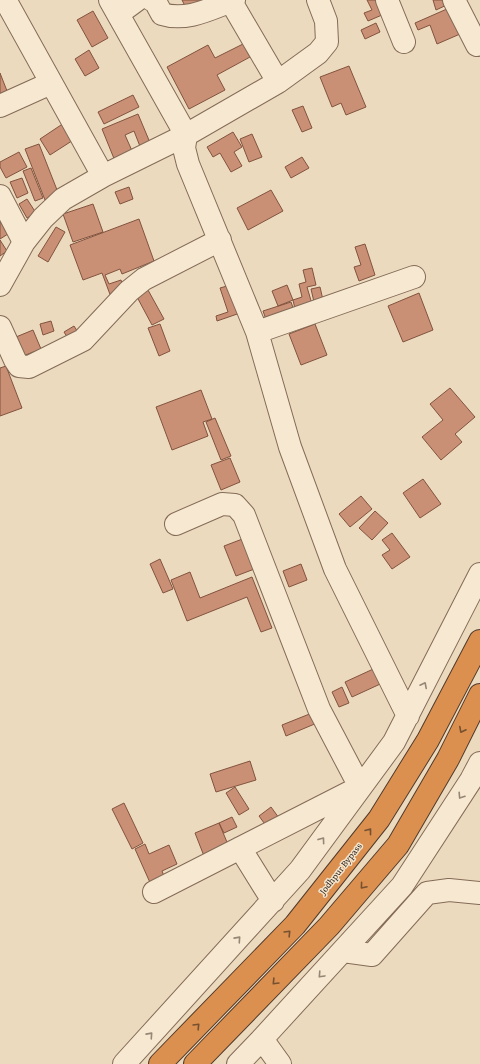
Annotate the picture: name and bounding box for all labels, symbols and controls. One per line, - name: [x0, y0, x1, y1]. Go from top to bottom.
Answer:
- one-way arrow: [419, 682, 427, 689]
- one-way arrow: [460, 726, 467, 733]
- one-way arrow: [458, 792, 465, 799]
- one-way arrow: [364, 829, 371, 836]
- one-way arrow: [318, 838, 325, 845]
- street label: Jodhpur Bypass: [316, 840, 364, 897]
- one-way arrow: [361, 882, 368, 889]
- one-way arrow: [283, 930, 290, 938]
- one-way arrow: [233, 936, 241, 944]
- one-way arrow: [318, 971, 325, 978]
- one-way arrow: [272, 977, 280, 985]
- one-way arrow: [192, 1023, 200, 1031]
- one-way arrow: [146, 1032, 153, 1040]

